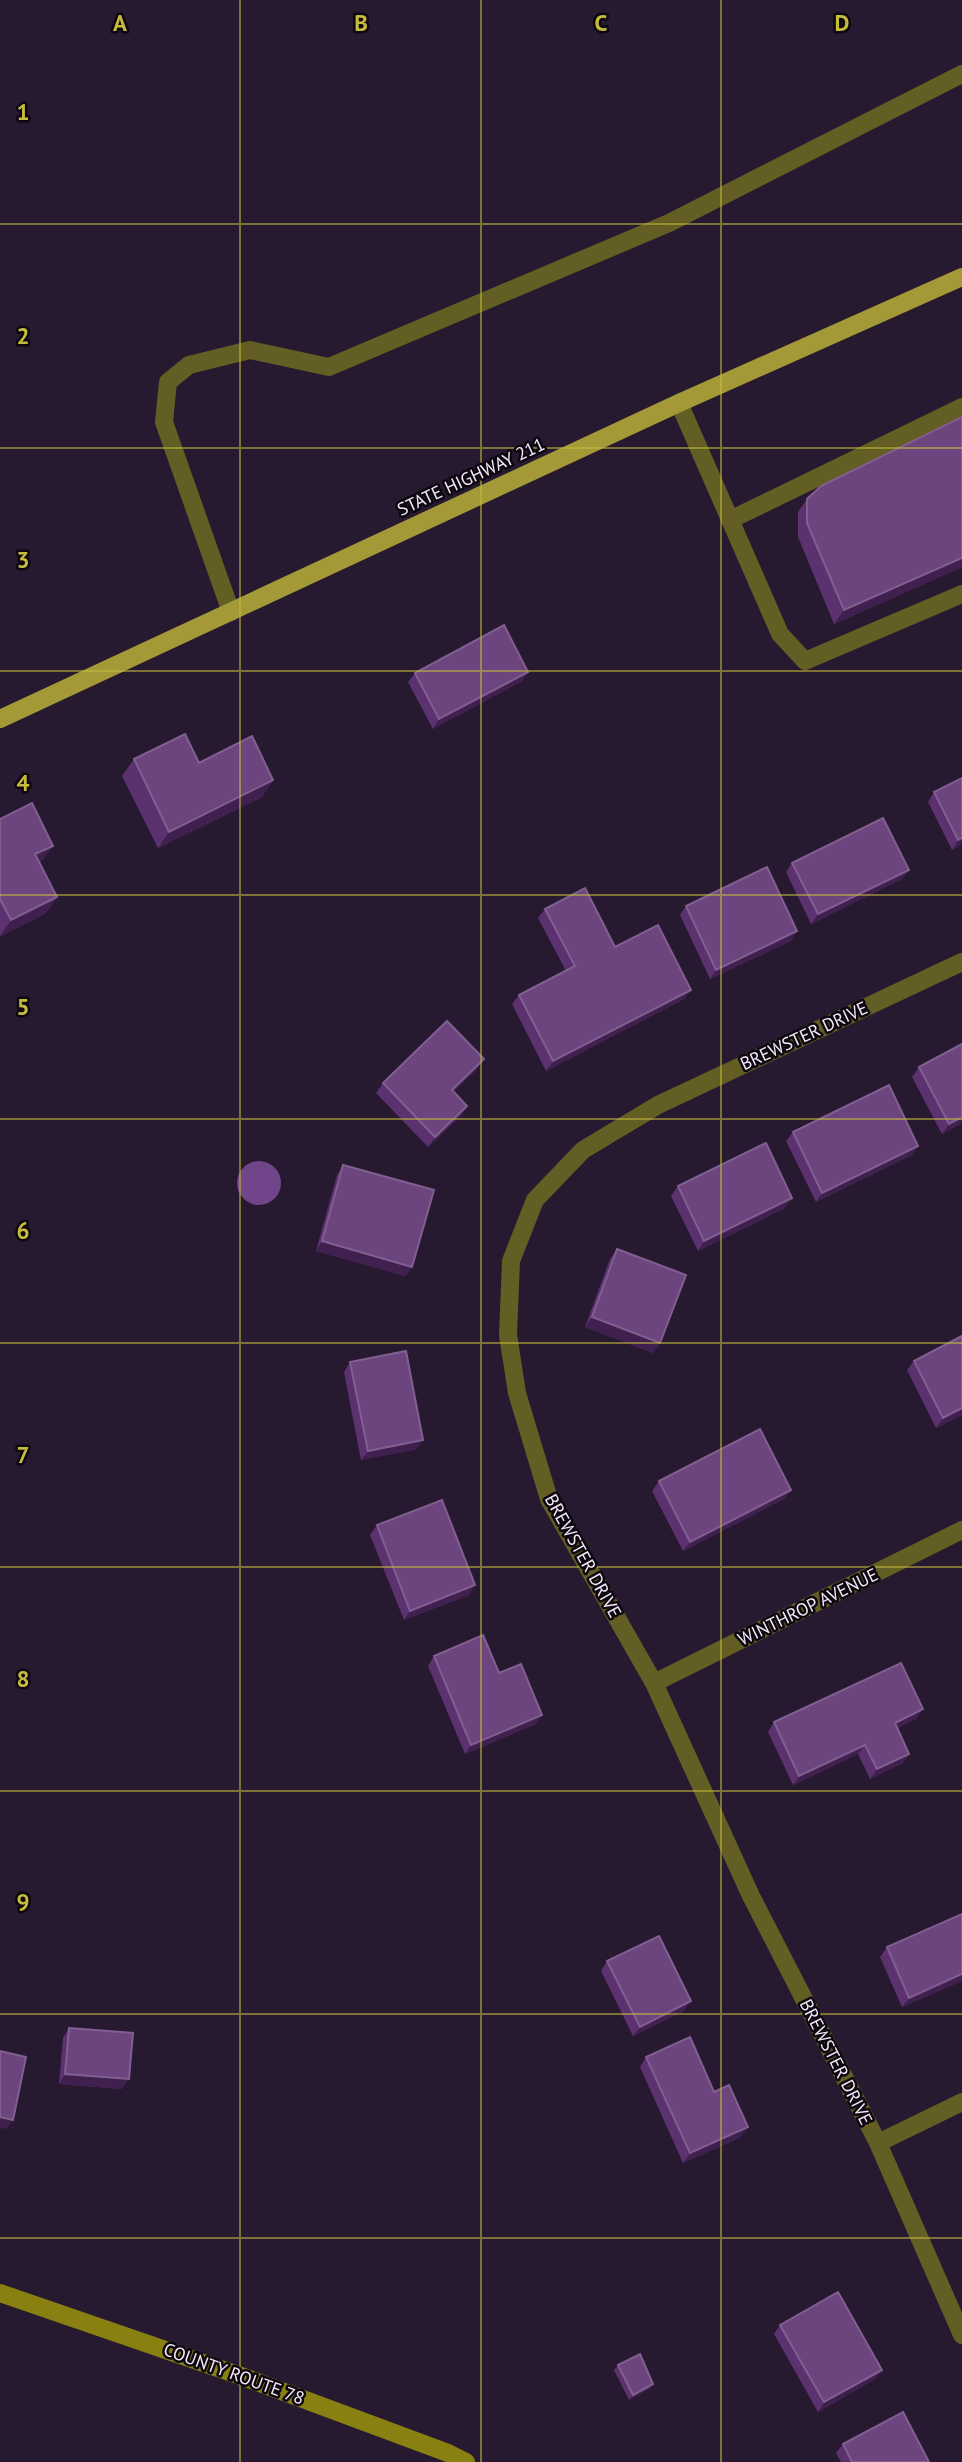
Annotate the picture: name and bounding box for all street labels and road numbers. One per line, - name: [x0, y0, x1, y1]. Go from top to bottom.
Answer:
- street label: STATE HIGHWAY 211: [393, 432, 548, 521]
- street label: BREWSTER DRIVE: [736, 996, 871, 1075]
- street label: BREWSTER DRIVE: [540, 1490, 627, 1622]
- street label: WINTHROP AVENUE: [734, 1563, 882, 1650]
- street label: BREWSTER DRIVE: [795, 1995, 878, 2129]
- street label: COUNTY ROUTE 78: [161, 2337, 308, 2410]

